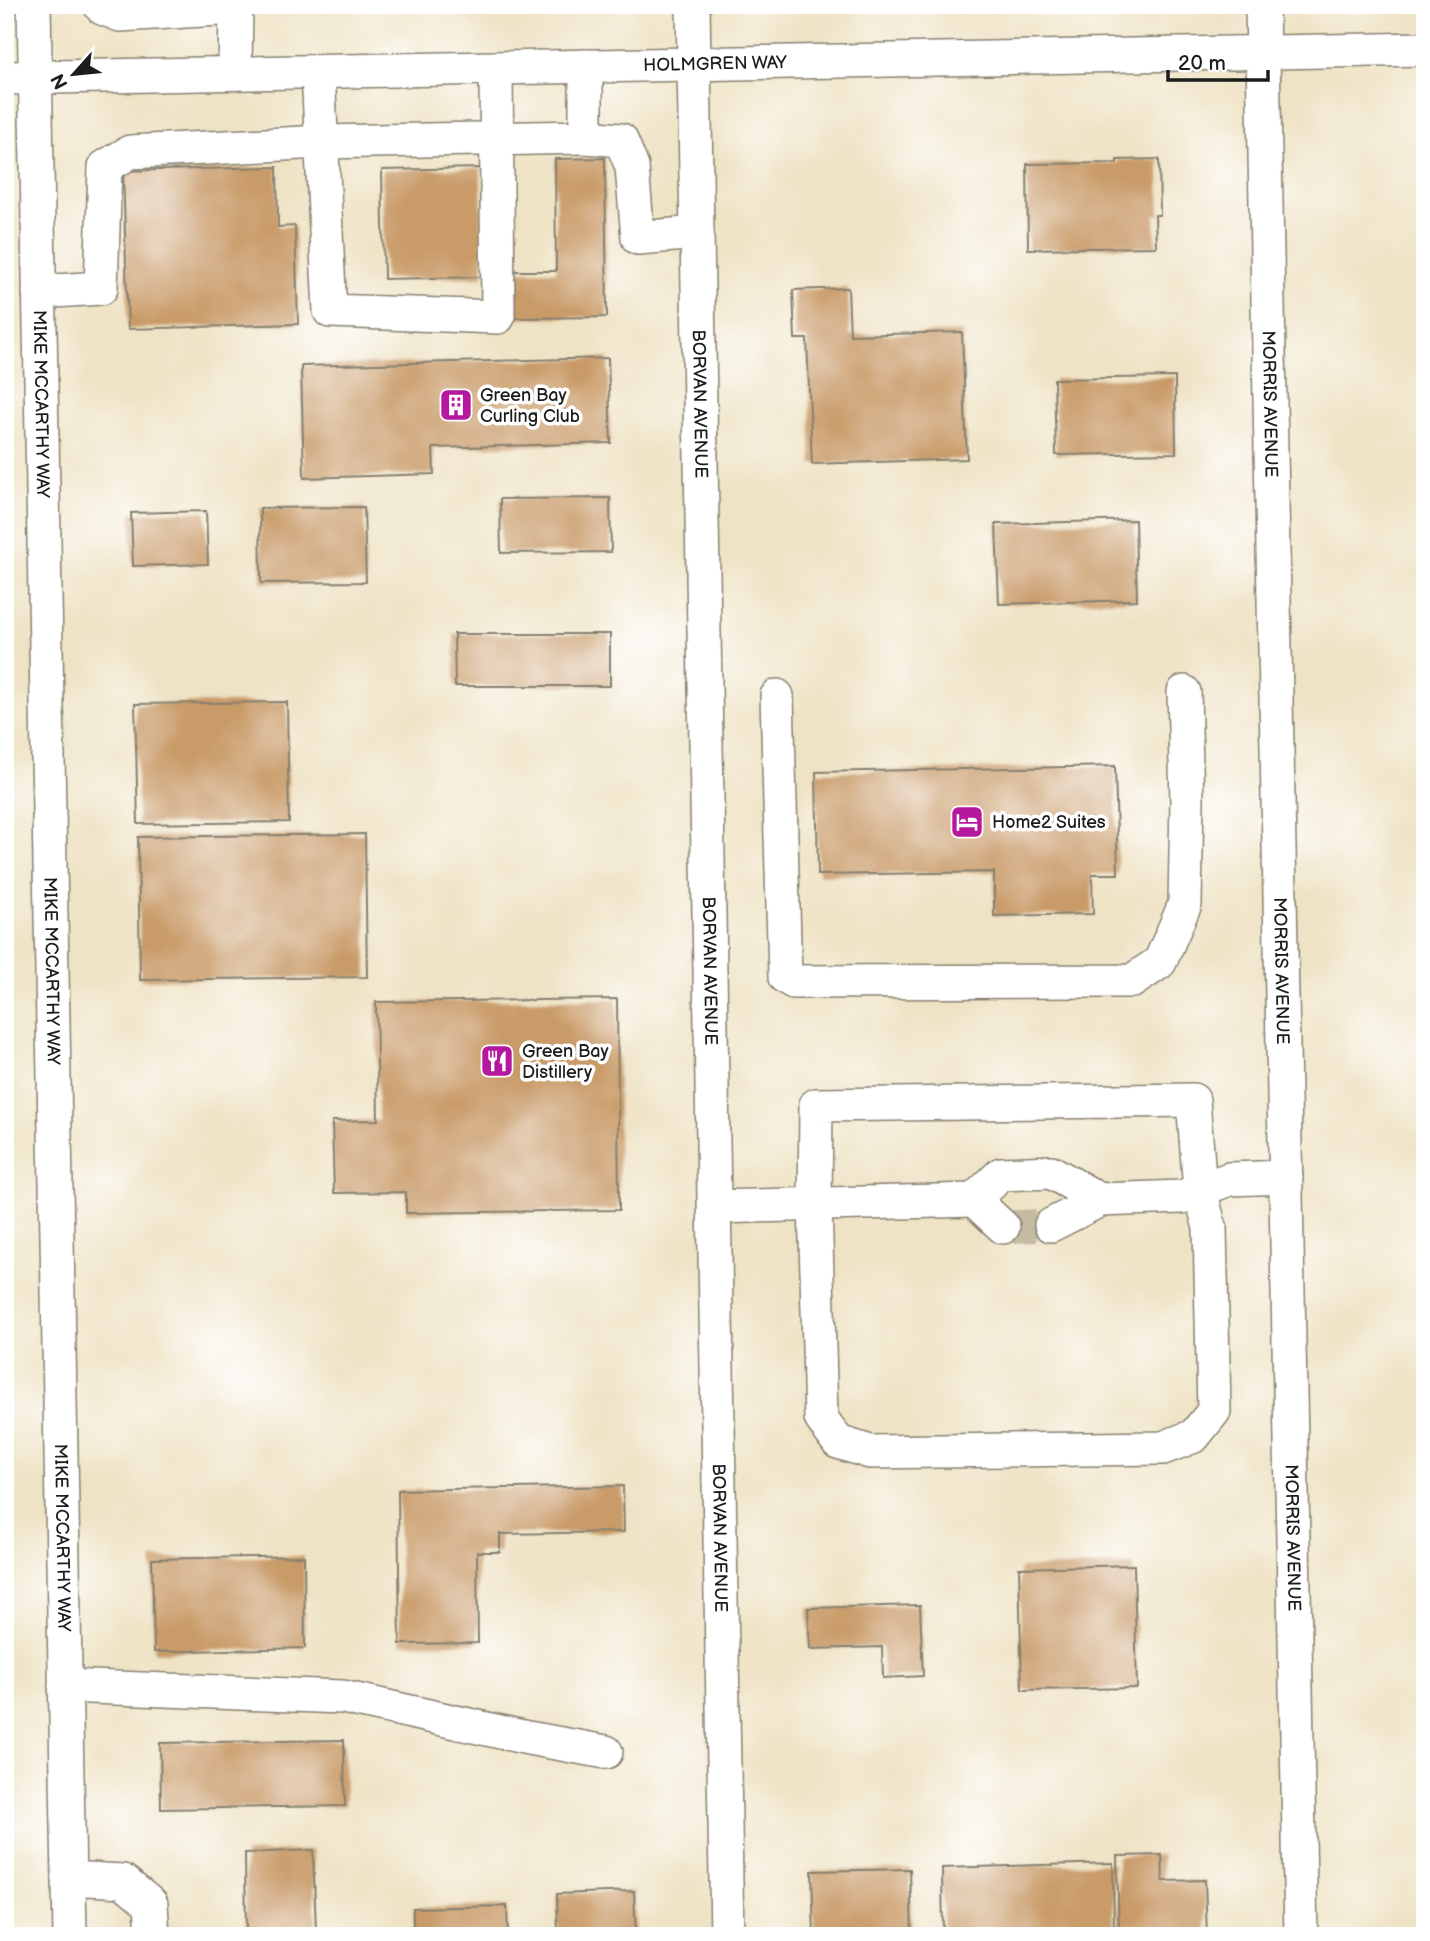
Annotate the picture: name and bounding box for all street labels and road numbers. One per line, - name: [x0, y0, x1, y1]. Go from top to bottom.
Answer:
- street label: HOLMGREN WAY: [643, 52, 787, 76]
- street label: MIKE MCCARTHY WAY: [29, 310, 53, 499]
- street label: BORVAN AVENUE: [688, 329, 711, 479]
- street label: MORRIS AVENUE: [1258, 330, 1282, 478]
- street label: MIKE MCCARTHY WAY: [39, 877, 64, 1066]
- street label: BORVAN AVENUE: [698, 896, 721, 1046]
- street label: MORRIS AVENUE: [1269, 897, 1293, 1045]
- street label: MIKE MCCARTHY WAY: [50, 1444, 74, 1632]
- street label: BORVAN AVENUE: [708, 1463, 731, 1612]
- street label: MORRIS AVENUE: [1280, 1464, 1304, 1612]

